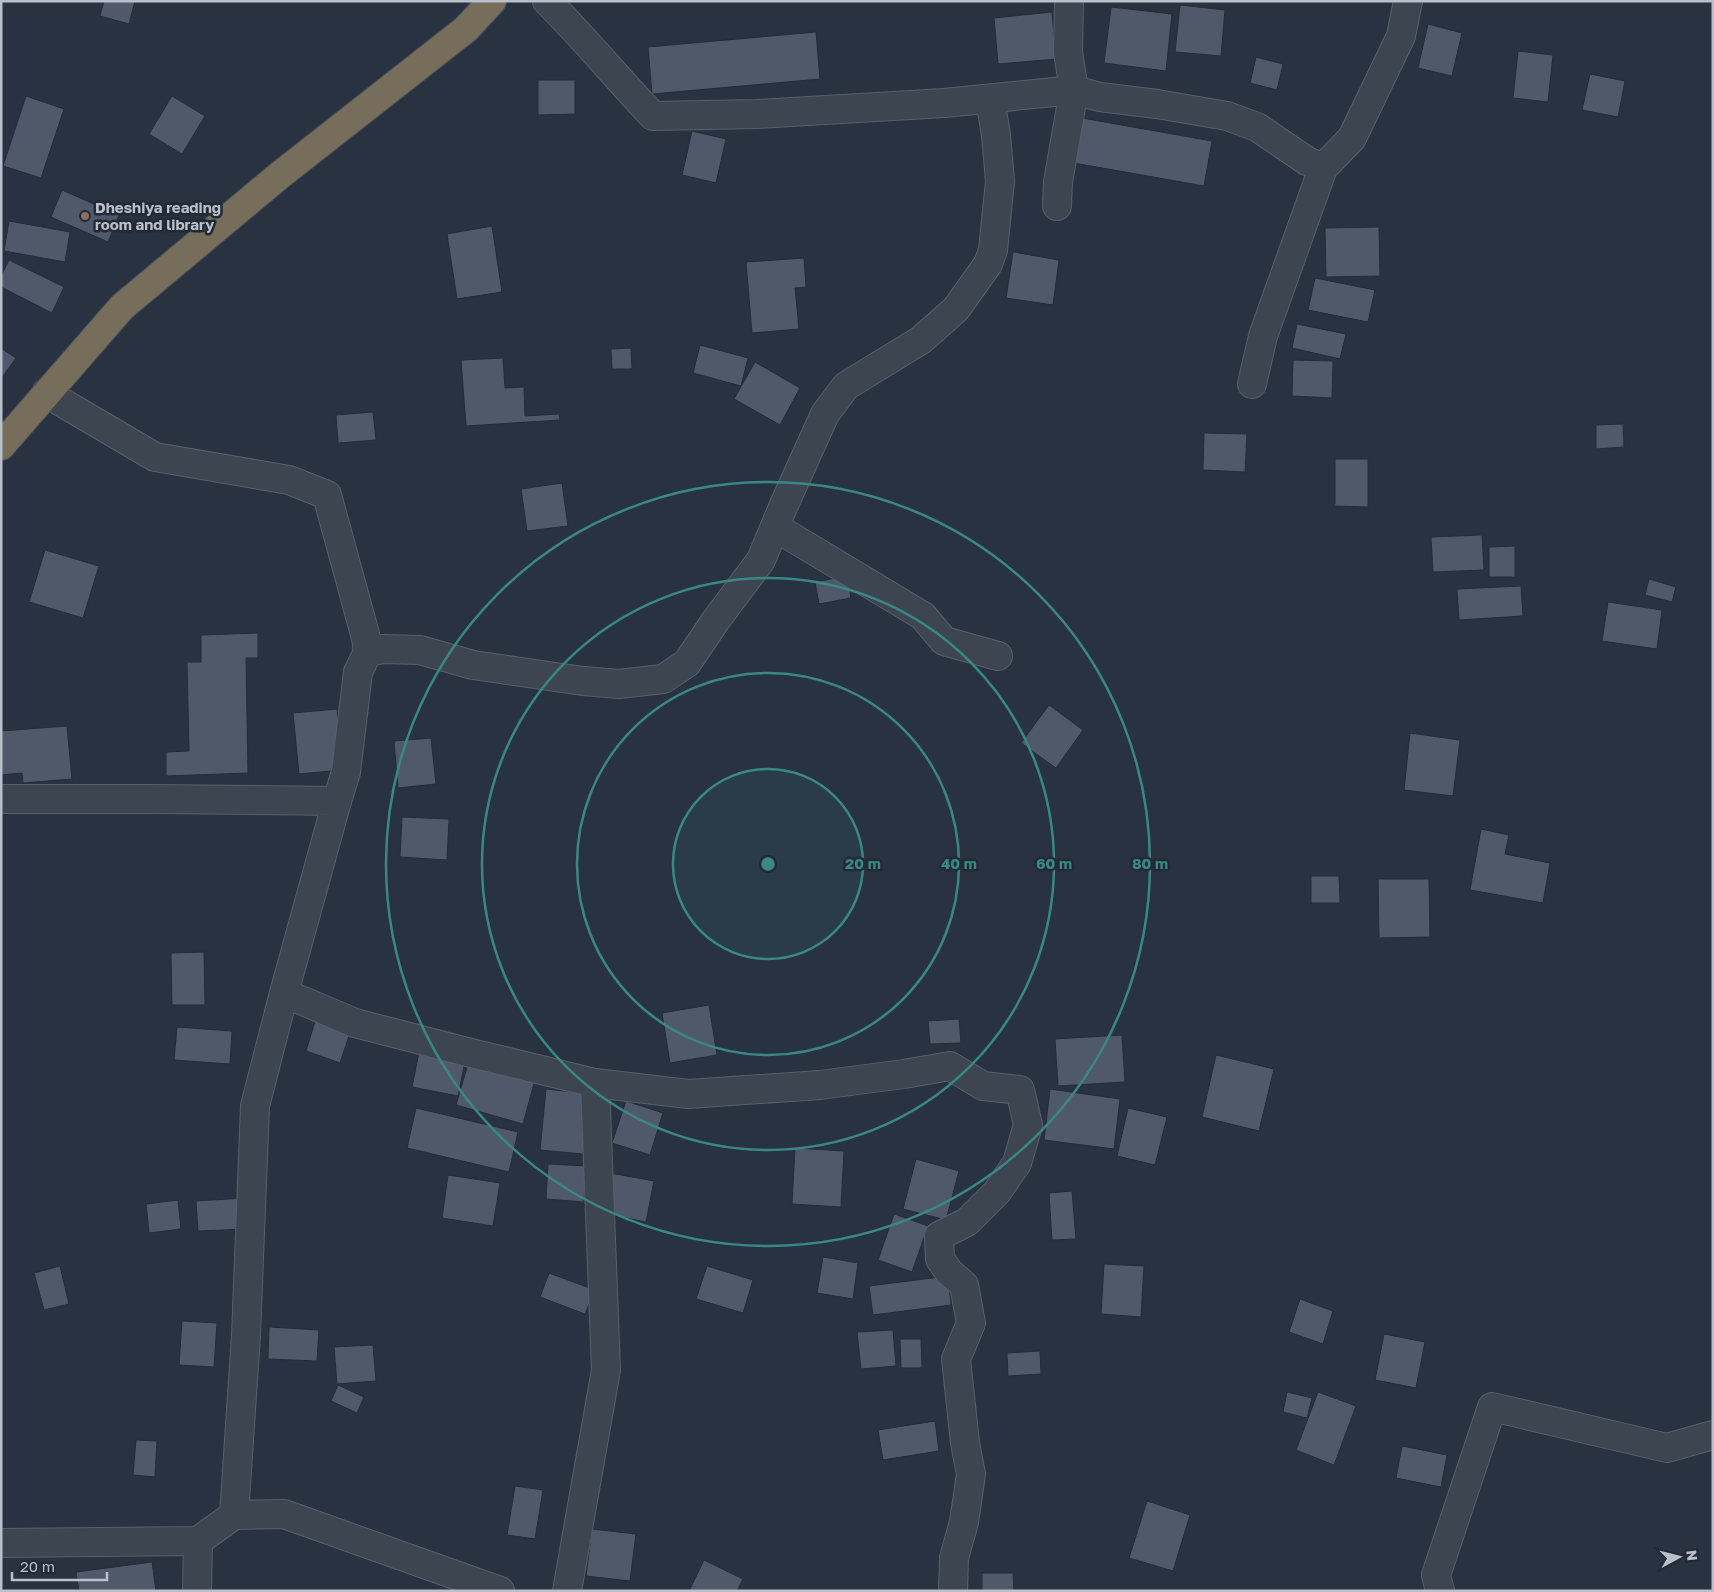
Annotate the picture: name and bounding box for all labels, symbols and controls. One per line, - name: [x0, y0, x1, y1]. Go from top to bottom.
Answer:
- place label: Dheshiya reading room and library: [95, 198, 221, 233]
- marker: Dheshiya reading room and library: [79, 210, 91, 222]
- text: 20 m: [845, 854, 881, 872]
- text: 40 m: [941, 854, 977, 872]
- text: 60 m: [1036, 854, 1072, 872]
- text: 80 m: [1132, 854, 1168, 872]
- centre of rings: [759, 855, 777, 873]
- north arrow: [1654, 1532, 1704, 1582]
- text: N: [1683, 1549, 1701, 1562]
- scale bar: [12, 1550, 108, 1582]
- text: 20 m: [20, 1557, 55, 1575]

